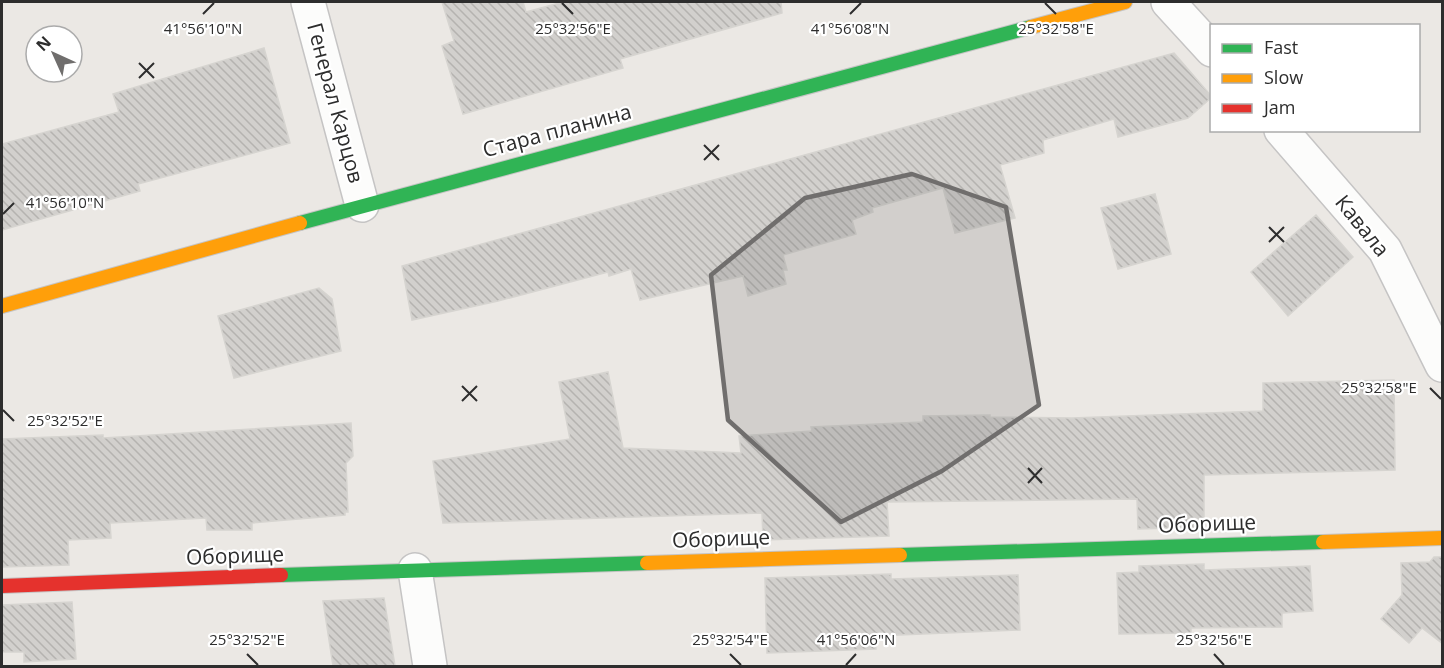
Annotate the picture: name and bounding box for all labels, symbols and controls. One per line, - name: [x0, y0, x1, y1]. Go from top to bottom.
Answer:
- text: 41°56'10"N: [164, 18, 242, 38]
- text: 25°32'56"E: [535, 18, 611, 38]
- text: 41°56'08"N: [811, 18, 889, 38]
- text: 25°32'58"E: [1018, 18, 1094, 38]
- street label: Генерал Карцов: [301, 19, 371, 186]
- north arrow: [24, 24, 84, 84]
- legend: [1210, 24, 1420, 132]
- text: N: [31, 31, 56, 56]
- text: Fast: [1264, 35, 1298, 59]
- text: Slow: [1264, 65, 1303, 89]
- text: Jam: [1262, 95, 1296, 119]
- street label: Стара планина: [479, 97, 634, 163]
- street label: Кавала: [1329, 189, 1396, 262]
- text: 41°56'10"N: [26, 192, 104, 212]
- text: 25°32'58"E: [1341, 377, 1417, 397]
- text: 25°32'52"E: [27, 410, 103, 430]
- street label: Оборище: [1157, 507, 1257, 539]
- street label: Оборище: [671, 522, 771, 554]
- street label: Оборище: [185, 539, 285, 571]
- text: 25°32'52"E: [209, 629, 285, 649]
- text: 25°32'54"E: [692, 629, 768, 649]
- text: 41°56'06"N: [817, 629, 895, 649]
- text: 25°32'56"E: [1176, 629, 1252, 649]

